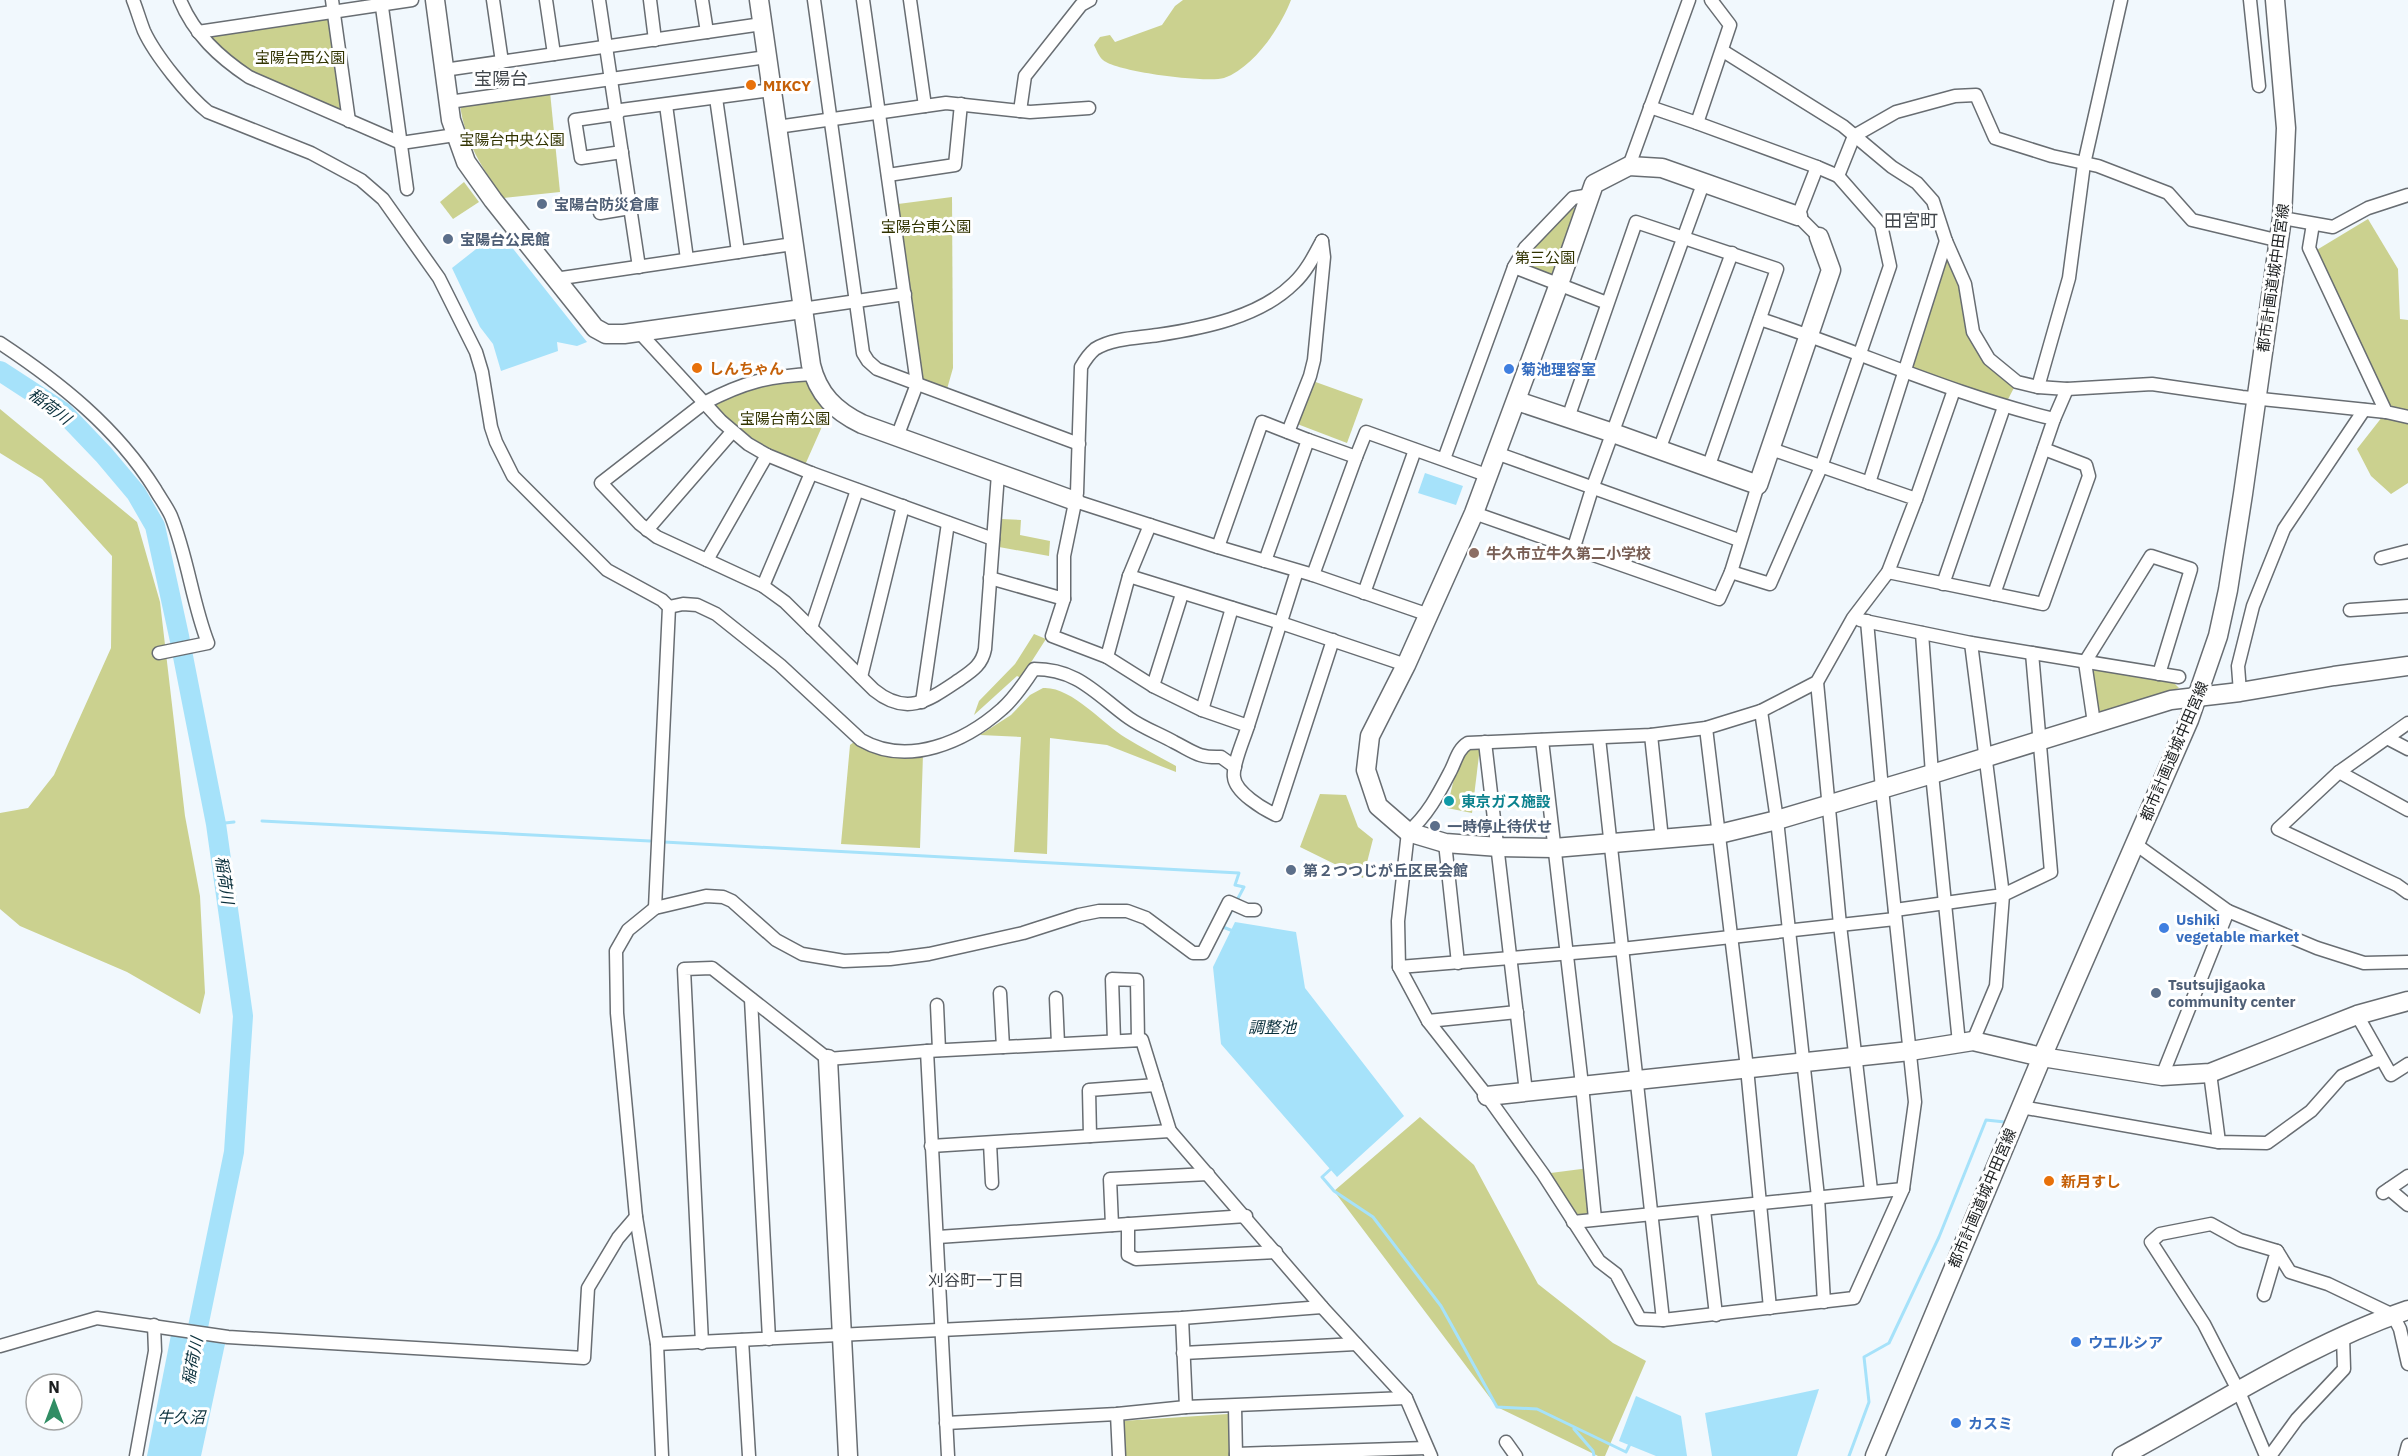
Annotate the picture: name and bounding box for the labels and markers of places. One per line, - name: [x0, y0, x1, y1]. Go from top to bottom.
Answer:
- place label: MIKCY: [763, 76, 811, 95]
- marker: MIKCY: [744, 78, 758, 92]
- place label: 宝陽台防災倉庫: [554, 195, 659, 214]
- marker: 宝陽台防災倉庫: [535, 197, 549, 211]
- place label: 宝陽台公民館: [460, 230, 550, 249]
- marker: 宝陽台公民館: [441, 232, 455, 246]
- place label: しんちゃん: [709, 359, 784, 378]
- place label: 菊池理容室: [1521, 360, 1596, 379]
- marker: しんちゃん: [690, 361, 704, 375]
- marker: 菊池理容室: [1502, 362, 1516, 376]
- place label: 牛久市立牛久第二小学校: [1486, 544, 1651, 563]
- marker: 牛久市立牛久第二小学校: [1467, 546, 1481, 560]
- place label: 東京ガス施設: [1461, 792, 1551, 811]
- marker: 東京ガス施設: [1442, 794, 1456, 808]
- place label: 一時停止待伏せ: [1447, 817, 1552, 836]
- marker: 一時停止待伏せ: [1428, 819, 1442, 833]
- place label: 第２つつじが丘区民会館: [1303, 861, 1468, 880]
- marker: 第２つつじが丘区民会館: [1284, 863, 1298, 877]
- place label: Ushiki vegetable market: [2176, 910, 2300, 946]
- marker: Ushiki vegetable market: [2157, 921, 2171, 935]
- place label: Tsutsujigaoka community center: [2168, 975, 2296, 1011]
- marker: Tsutsujigaoka community center: [2149, 986, 2163, 1000]
- place label: 新月すし: [2061, 1172, 2121, 1191]
- marker: 新月すし: [2042, 1174, 2056, 1188]
- place label: ウエルシア: [2088, 1333, 2163, 1352]
- marker: ウエルシア: [2069, 1335, 2083, 1349]
- place label: カスミ: [1968, 1414, 2013, 1433]
- marker: カスミ: [1949, 1416, 1963, 1430]

